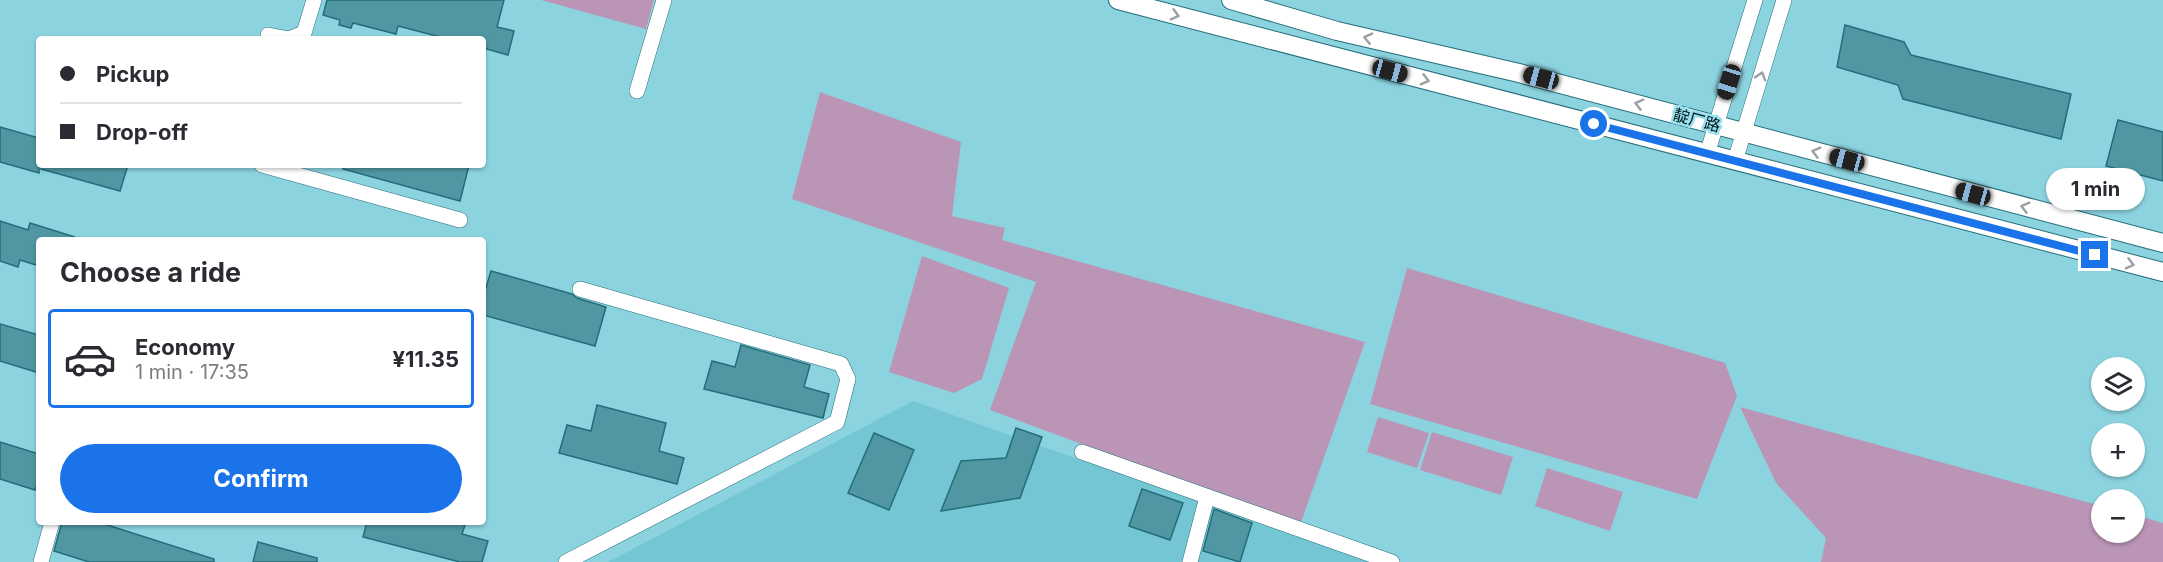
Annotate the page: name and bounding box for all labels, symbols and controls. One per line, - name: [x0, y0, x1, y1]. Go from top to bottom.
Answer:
- one-way arrow: [1170, 7, 1180, 20]
- one-way arrow: [1363, 32, 1373, 45]
- car: [1370, 58, 1410, 84]
- text: Pickup: [96, 61, 170, 87]
- car: [1715, 62, 1743, 102]
- car: [1521, 65, 1561, 91]
- one-way arrow: [1754, 71, 1766, 82]
- one-way arrow: [1419, 73, 1430, 85]
- one-way arrow: [1634, 99, 1644, 112]
- street label: 靛厂路: [1671, 104, 1723, 136]
- route start: [1580, 110, 1607, 137]
- text: Drop-off: [96, 119, 188, 145]
- one-way arrow: [1811, 147, 1822, 159]
- car: [1827, 147, 1867, 173]
- callout: 1 min: [2046, 168, 2144, 210]
- text: 1 min: [2071, 177, 2120, 201]
- car: [1953, 181, 1993, 207]
- one-way arrow: [2020, 202, 2030, 215]
- route end: [2081, 241, 2108, 268]
- text: Choose a ride: [60, 256, 241, 289]
- one-way arrow: [2124, 256, 2134, 269]
- icon: car: [63, 332, 117, 386]
- text: Economy: [135, 334, 235, 360]
- text: ¥11.35: [392, 346, 459, 372]
- map controls: [2091, 357, 2145, 543]
- button: layers: [2091, 357, 2145, 411]
- text: 1 min · 17:35: [135, 360, 249, 384]
- button: +: [2091, 423, 2145, 477]
- button: Confirm: [60, 444, 462, 513]
- button: −: [2091, 489, 2145, 543]

